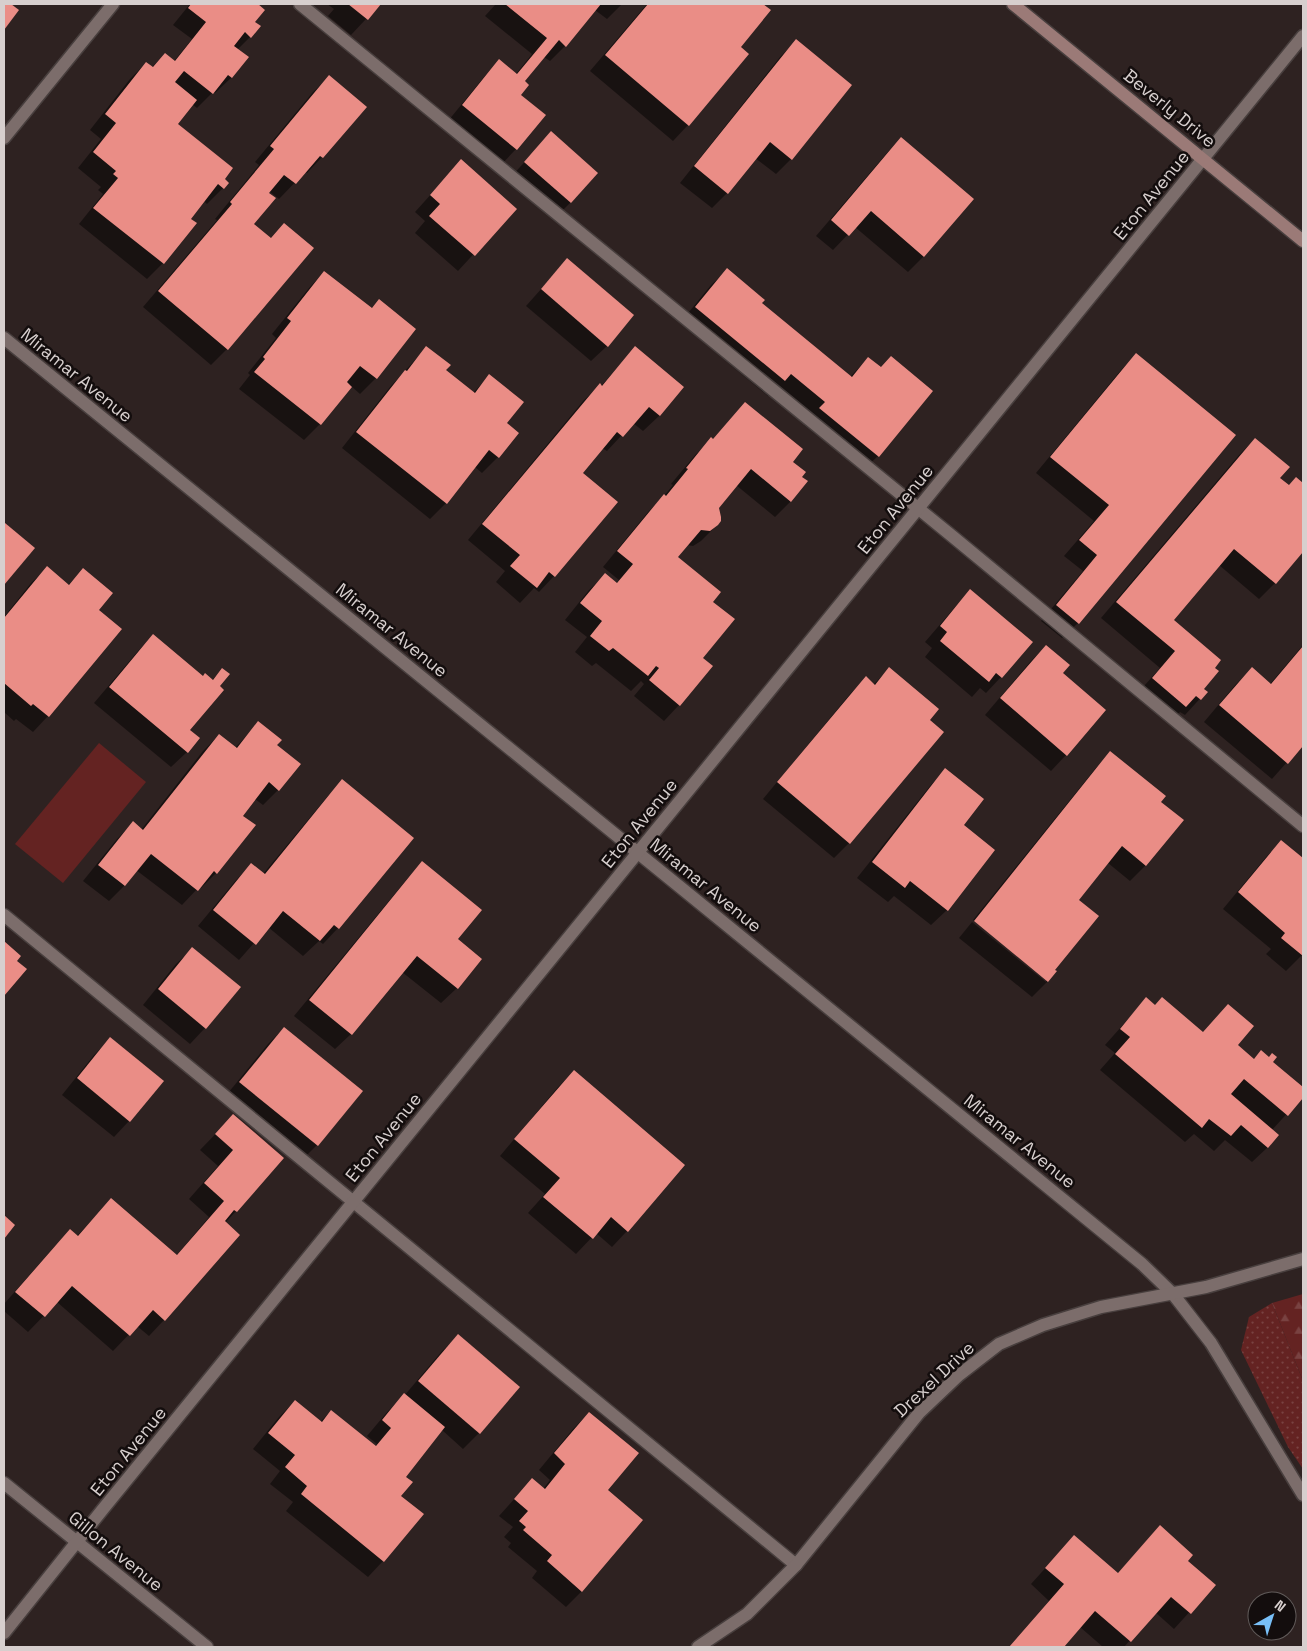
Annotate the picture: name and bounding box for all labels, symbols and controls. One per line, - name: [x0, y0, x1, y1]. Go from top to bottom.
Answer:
- street label: Beverly Drive: [1119, 64, 1221, 152]
- street label: Eton Avenue: [1108, 146, 1194, 244]
- street label: Miramar Avenue: [16, 323, 138, 427]
- street label: Eton Avenue: [852, 460, 938, 558]
- street label: Miramar Avenue: [331, 578, 453, 682]
- street label: Eton Avenue: [596, 774, 682, 872]
- street label: Miramar Avenue: [645, 833, 767, 937]
- street label: Eton Avenue: [340, 1088, 426, 1186]
- street label: Miramar Avenue: [959, 1089, 1081, 1193]
- street label: Drexel Drive: [889, 1336, 979, 1422]
- street label: Eton Avenue: [85, 1402, 171, 1500]
- street label: Gillon Avenue: [64, 1506, 168, 1596]
- north arrow: [1247, 1591, 1297, 1641]
- text: N: [1271, 1596, 1289, 1616]

